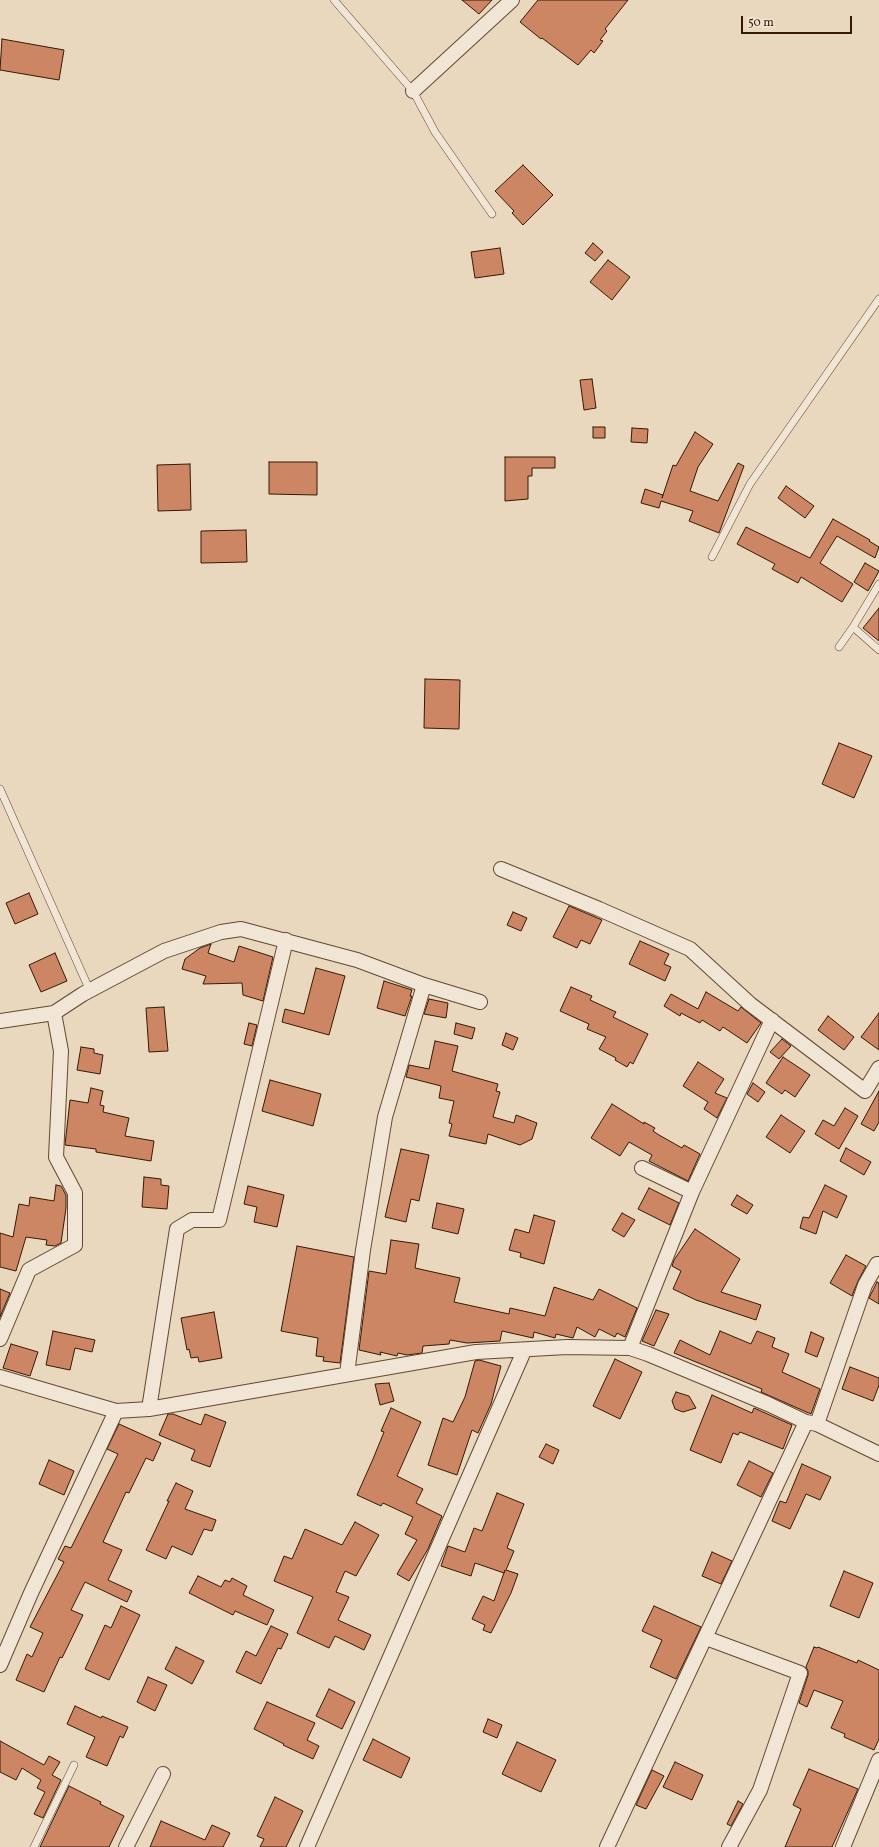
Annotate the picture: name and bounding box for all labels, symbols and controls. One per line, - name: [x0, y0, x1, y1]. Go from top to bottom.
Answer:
- scale bar: [743, 8, 854, 34]
- text: 50 m: [748, 15, 774, 31]

